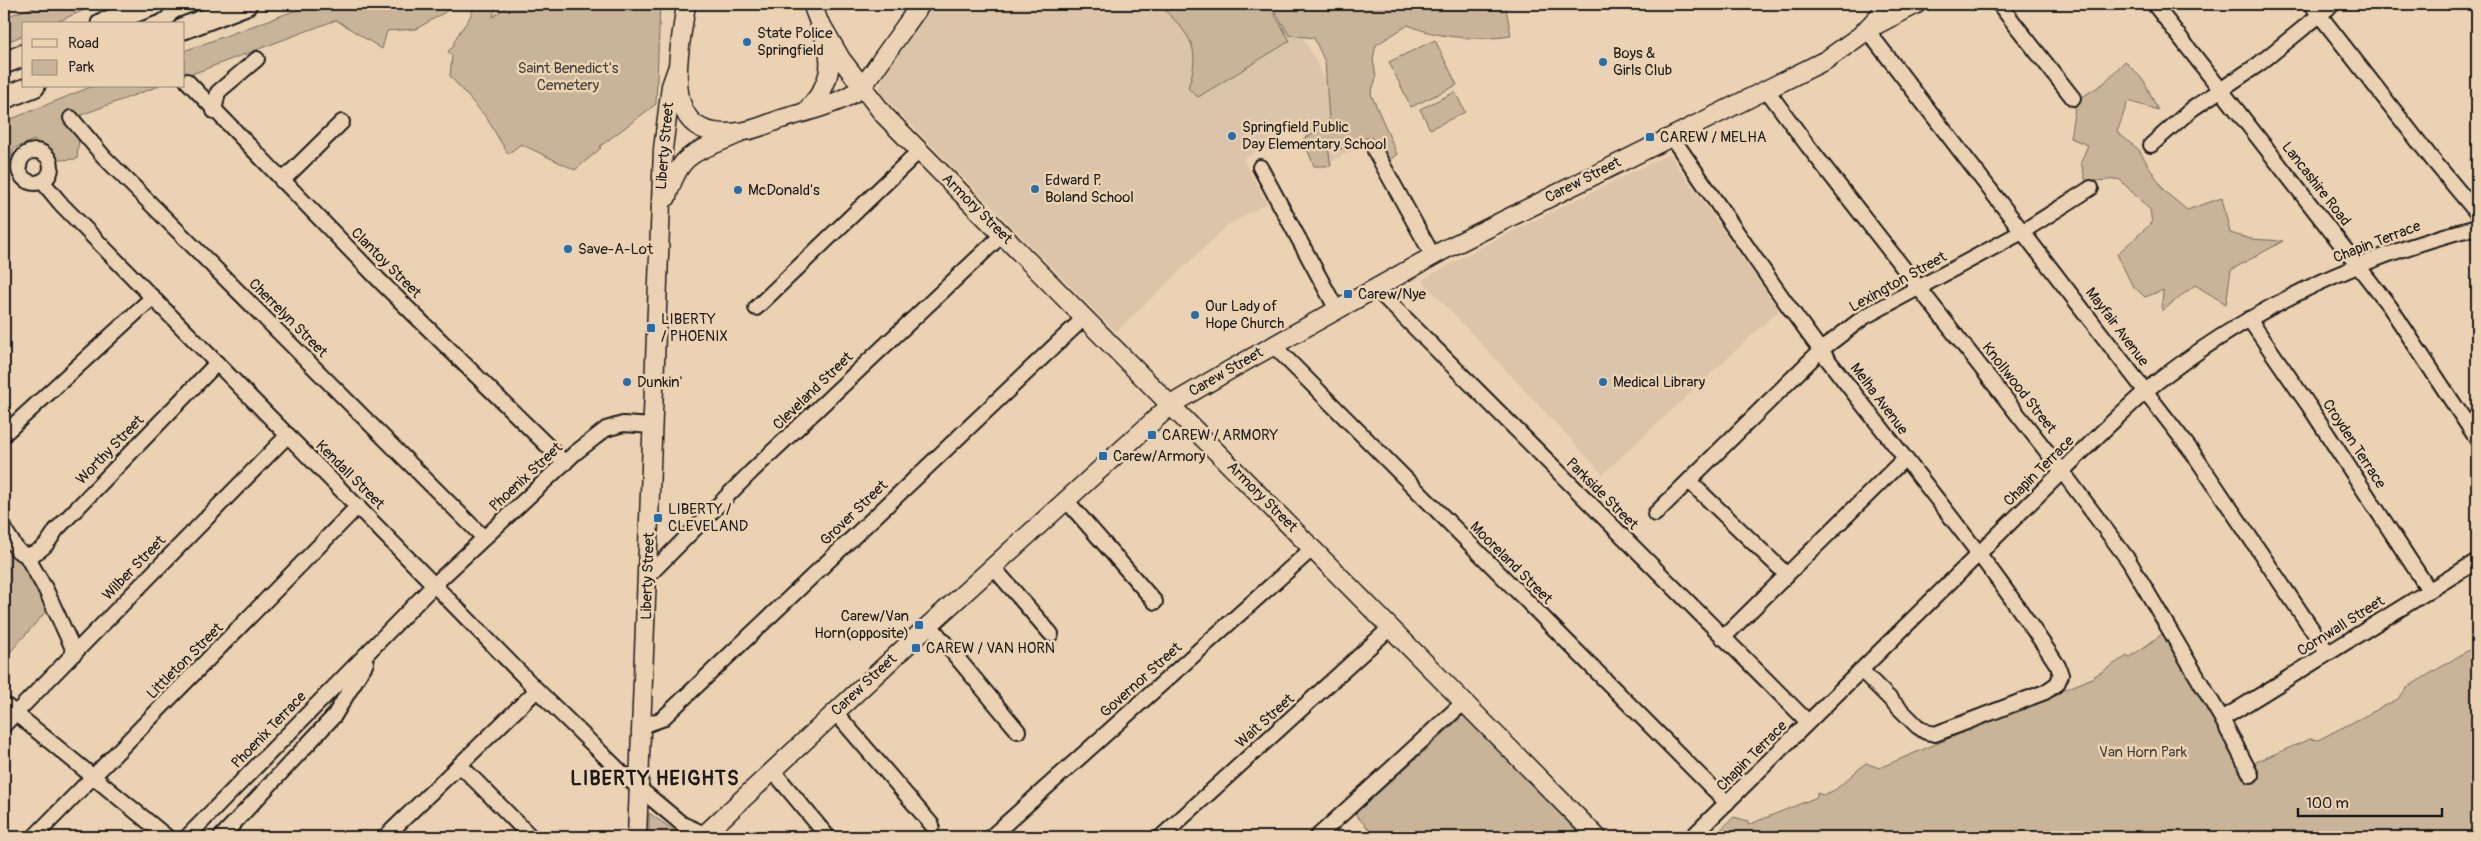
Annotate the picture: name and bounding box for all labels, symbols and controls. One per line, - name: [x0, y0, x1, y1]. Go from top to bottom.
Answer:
- legend: [22, 22, 185, 88]
- place label: State Police Springfield: [757, 24, 833, 60]
- text: Road: [68, 34, 99, 53]
- marker: State Police Springfield: [741, 36, 753, 48]
- place label: Boys & Girls Club: [1613, 44, 1672, 80]
- marker: Boys & Girls Club: [1597, 56, 1609, 68]
- text: Park: [68, 58, 95, 77]
- park label: Saint Benedict's Cemetery: [518, 59, 619, 95]
- street label: Liberty Street: [652, 101, 678, 190]
- place label: Springfield Public Day Elementary School: [1242, 118, 1387, 154]
- place label: CAREW / MELHA: [1660, 128, 1767, 147]
- marker: Springfield Public Day Elementary School: [1226, 130, 1238, 142]
- marker: CAREW / MELHA: [1644, 131, 1656, 143]
- street label: Lancashire Road: [2277, 138, 2355, 230]
- street label: Carew Street: [1542, 152, 1625, 207]
- street label: Armory Street: [938, 170, 1017, 249]
- place label: Edward P. Boland School: [1045, 171, 1134, 207]
- place label: McDonald's: [748, 181, 820, 200]
- marker: Edward P. Boland School: [1029, 183, 1041, 195]
- marker: McDonald's: [732, 184, 744, 196]
- street label: Chapin Terrace: [2331, 216, 2424, 267]
- street label: Clantoy Street: [347, 224, 426, 303]
- place label: Save-A-Lot: [578, 240, 654, 259]
- marker: Save-A-Lot: [562, 243, 574, 255]
- street label: Lexington Street: [1846, 247, 1951, 317]
- street label: Cherrelyn Street: [245, 275, 332, 362]
- street label: Mayfair Avenue: [2081, 284, 2153, 371]
- place label: Carew/Nye: [1358, 285, 1427, 304]
- marker: Carew/Nye: [1342, 288, 1354, 300]
- place label: Our Lady of Hope Church: [1205, 297, 1284, 333]
- marker: Our Lady of Hope Church: [1189, 309, 1201, 321]
- place label: LIBERTY / PHOENIX: [661, 310, 728, 346]
- marker: LIBERTY / PHOENIX: [645, 322, 657, 334]
- street label: Knollwood Street: [1977, 339, 2061, 438]
- street label: Carew Street: [1185, 343, 1267, 401]
- street label: Cleveland Street: [769, 347, 858, 434]
- street label: Melha Avenue: [1846, 359, 1913, 439]
- place label: Dunkin': [637, 373, 682, 392]
- place label: Medical Library: [1613, 373, 1706, 392]
- marker: Dunkin': [621, 376, 633, 388]
- marker: Medical Library: [1597, 376, 1609, 388]
- street label: Croyden Terrace: [2318, 396, 2390, 493]
- street label: Worthy Street: [72, 410, 149, 489]
- place label: CAREW / ARMORY: [1162, 426, 1279, 445]
- marker: CAREW / ARMORY: [1146, 429, 1158, 441]
- street label: Chapin Terrace: [2000, 431, 2079, 510]
- street label: Kendall Street: [311, 436, 389, 514]
- street label: Phoenix Street: [485, 438, 567, 516]
- place label: Carew/Armory: [1113, 447, 1206, 466]
- marker: Carew/Armory: [1097, 450, 1109, 462]
- street label: Parkside Street: [1562, 454, 1643, 535]
- street label: Armory Street: [1223, 458, 1302, 537]
- street label: Grover Street: [816, 475, 892, 550]
- place label: LIBERTY / CLEVELAND: [668, 500, 748, 536]
- marker: LIBERTY / CLEVELAND: [652, 512, 664, 524]
- street label: Mooreland Street: [1466, 518, 1557, 609]
- street label: Wilber Street: [98, 531, 170, 604]
- street label: Liberty Street: [637, 531, 659, 620]
- street label: Cornwall Street: [2294, 591, 2389, 660]
- place label: Carew/Van Horn(opposite): [814, 607, 909, 643]
- street label: Littleton Street: [143, 618, 228, 703]
- marker: Carew/Van Horn(opposite): [913, 619, 925, 631]
- street label: Governor Street: [1096, 638, 1187, 722]
- place label: CAREW / VAN HORN: [926, 639, 1055, 658]
- marker: CAREW / VAN HORN: [910, 642, 922, 654]
- street label: Carew Street: [827, 649, 901, 720]
- street label: Phoenix Terrace: [227, 687, 311, 773]
- street label: Wait Street: [1232, 689, 1299, 752]
- street label: Chapin Terrace: [1713, 716, 1792, 795]
- park label: Van Horn Park: [2099, 743, 2188, 762]
- district label: LIBERTY HEIGHTS: [570, 766, 740, 791]
- scale bar: [2298, 786, 2442, 818]
- text: 100 m: [2306, 794, 2349, 813]

